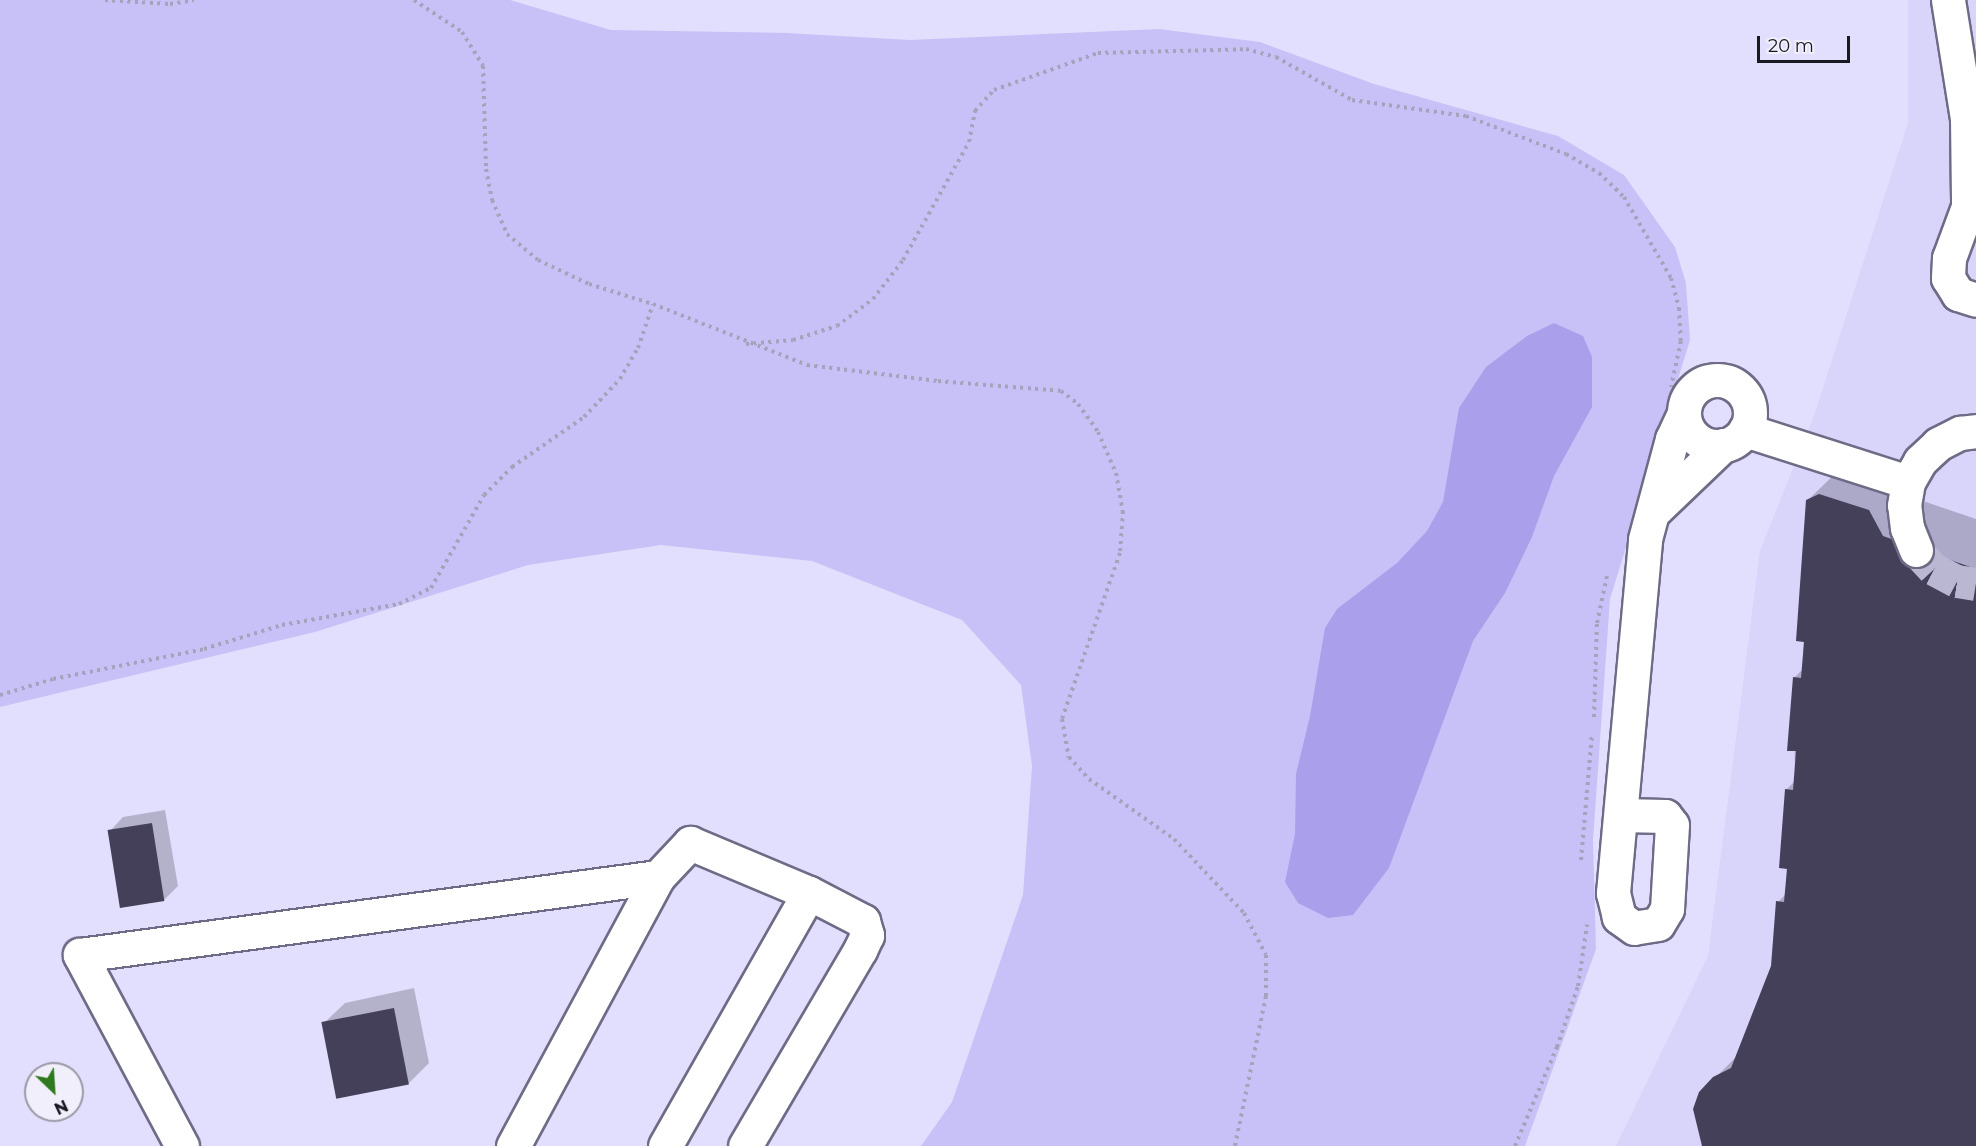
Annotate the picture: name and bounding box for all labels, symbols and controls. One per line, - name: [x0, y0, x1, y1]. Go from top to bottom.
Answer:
- scale bar: [1760, 24, 1853, 62]
- text: 20 m: [1768, 35, 1814, 57]
- north arrow: [24, 1062, 84, 1122]
- text: N: [51, 1096, 71, 1118]

